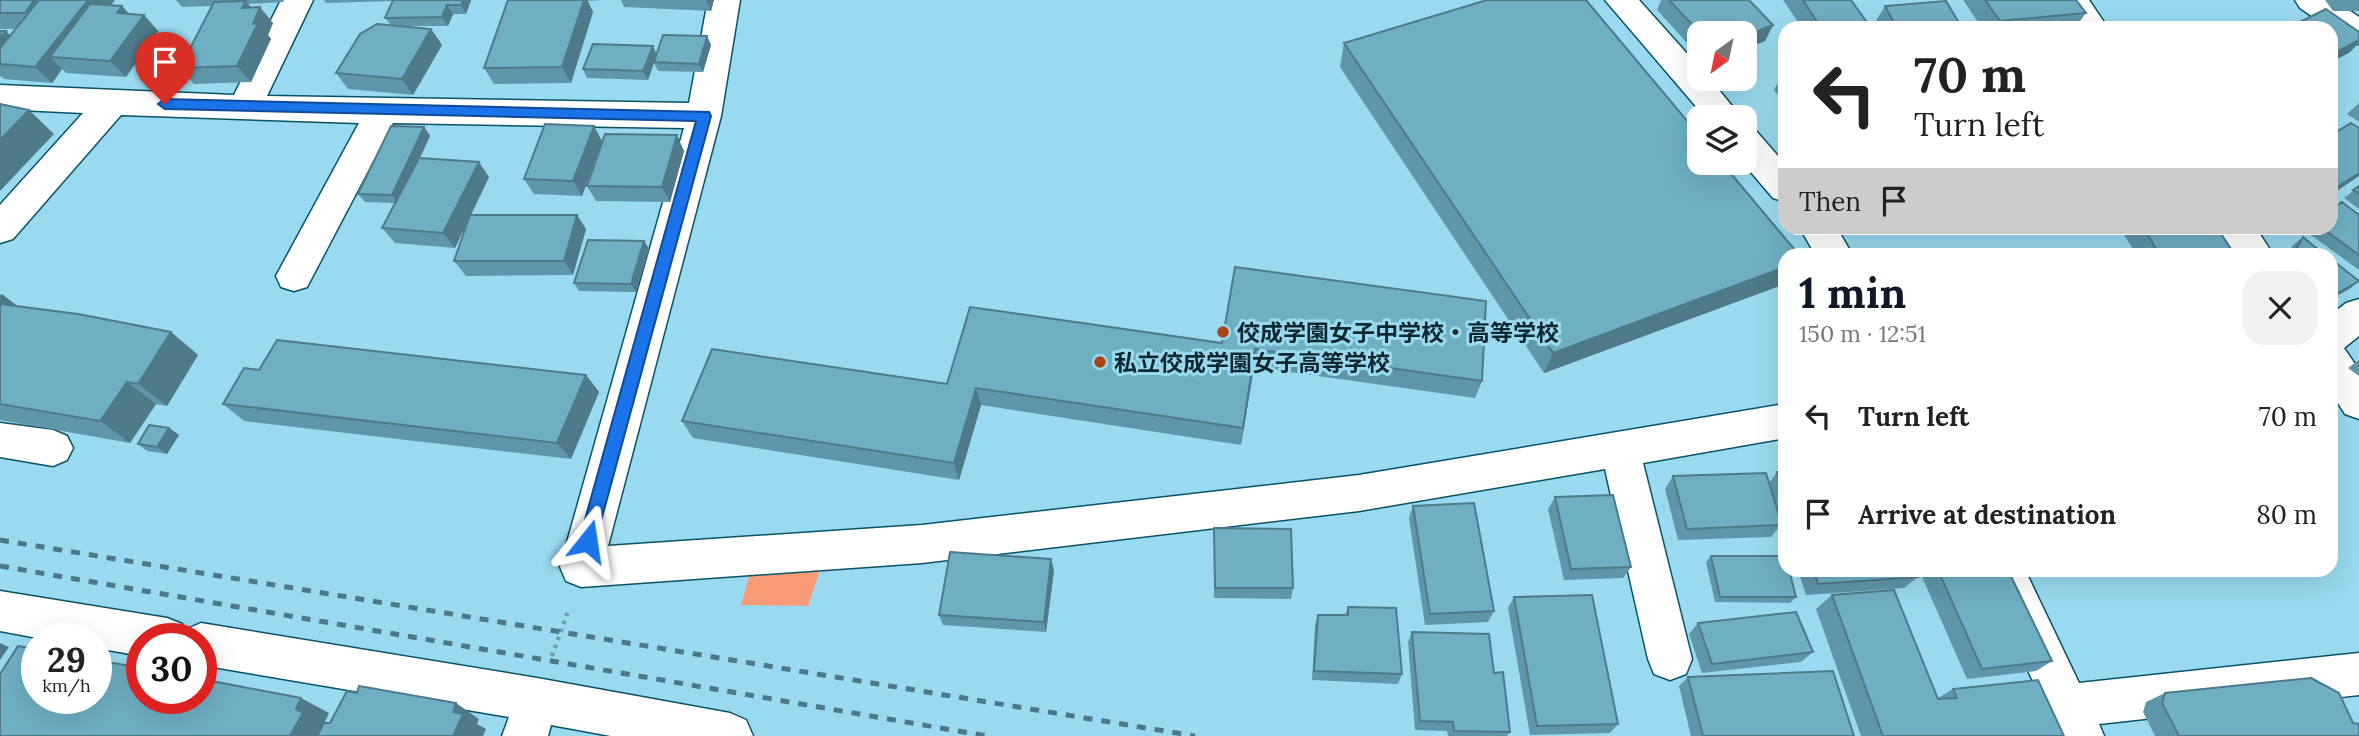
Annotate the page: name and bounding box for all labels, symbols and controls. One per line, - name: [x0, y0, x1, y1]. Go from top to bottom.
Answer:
- north arrow: [1687, 21, 1757, 91]
- map controls: [1687, 21, 1757, 175]
- pin: [135, 32, 195, 104]
- icon: arrive: [146, 43, 184, 81]
- text: 70 m: [1914, 43, 2026, 105]
- icon: left: [1799, 49, 1890, 140]
- text: Turn left: [1914, 104, 2044, 145]
- button: layers: [1687, 105, 1757, 175]
- icon: arrive: [1875, 182, 1913, 220]
- text: Then: [1799, 185, 1861, 218]
- text: 1 min: [1799, 266, 1906, 320]
- button: close: [2243, 271, 2317, 345]
- place label: 佼成学園女子中学校・高等学校: [1237, 318, 1559, 347]
- text: 150 m · 12:51: [1799, 319, 1926, 348]
- marker: 佼成学園女子中学校・高等学校: [1215, 324, 1231, 340]
- place label: 私立佼成学園女子高等学校: [1114, 348, 1390, 377]
- marker: 私立佼成学園女子高等学校: [1092, 354, 1108, 370]
- icon: left: [1799, 397, 1837, 435]
- text: Turn left: [1858, 400, 1969, 433]
- text: 70 m: [2259, 400, 2317, 433]
- icon: arrive: [1799, 495, 1837, 533]
- text: Arrive at destination: [1858, 498, 2116, 531]
- text: 80 m: [2256, 498, 2317, 531]
- position arrow: [551, 504, 625, 578]
- speed limit sign: 30: [126, 623, 217, 714]
- text: 29: [47, 637, 86, 682]
- text: km/h: [42, 674, 91, 697]

